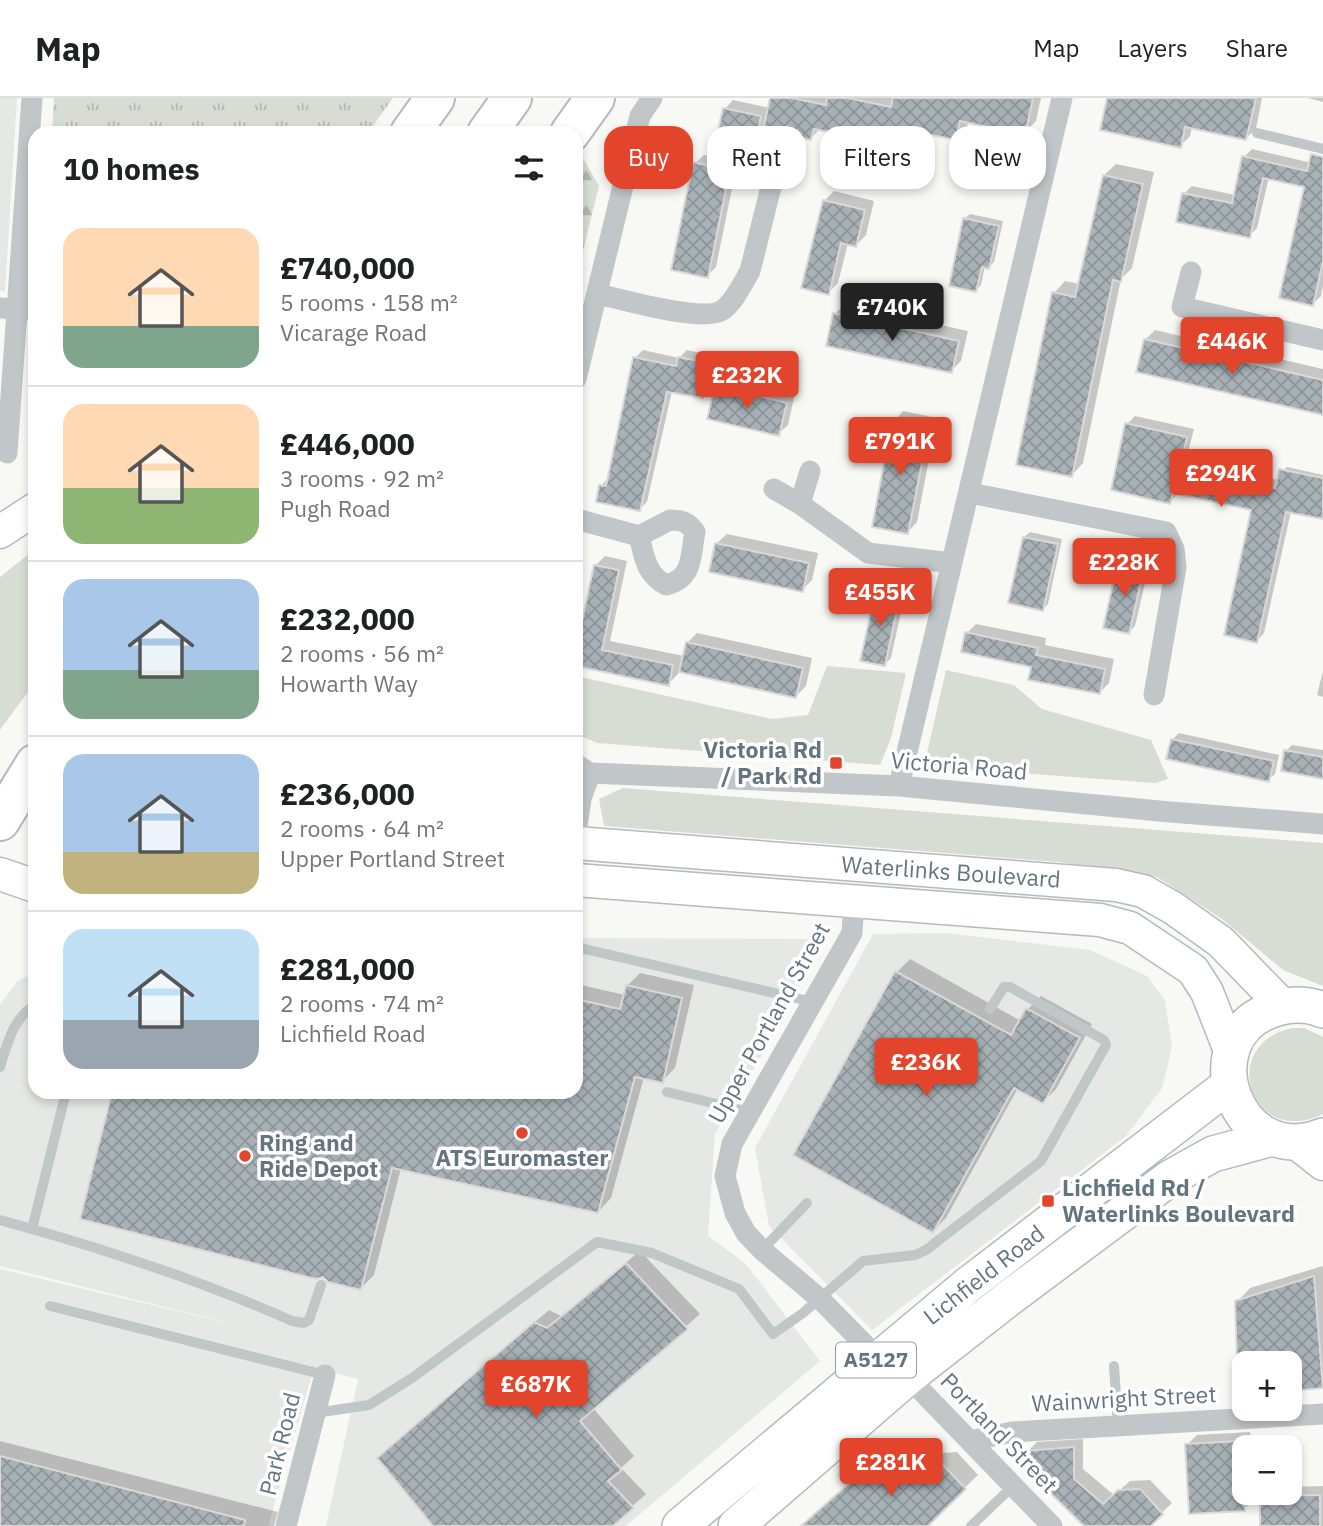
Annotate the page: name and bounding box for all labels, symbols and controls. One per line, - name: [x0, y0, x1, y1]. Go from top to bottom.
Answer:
- text: Map: [35, 27, 101, 70]
- text: Map: [1033, 32, 1080, 64]
- text: Layers: [1118, 32, 1188, 64]
- text: Share: [1226, 32, 1288, 64]
- chip: Buy: [604, 126, 693, 189]
- chip: Rent: [707, 126, 806, 189]
- chip: Filters: [820, 126, 935, 189]
- chip: New: [949, 126, 1046, 189]
- text: 10 homes: [63, 149, 200, 188]
- icon: filters: [510, 149, 548, 187]
- text: £740,000: [280, 248, 415, 287]
- icon: home: [119, 256, 203, 340]
- pin: £740K: [843, 284, 941, 343]
- text: 5 rooms · 158 m²: [280, 287, 458, 317]
- text: £740K: [857, 291, 927, 321]
- text: Vicarage Road: [280, 317, 427, 347]
- pin: £446K: [1183, 317, 1281, 377]
- text: £446K: [1197, 325, 1267, 355]
- pin: £232K: [698, 352, 796, 411]
- text: £232K: [712, 359, 782, 389]
- pin: £791K: [851, 418, 949, 477]
- text: £446,000: [280, 424, 415, 463]
- text: £791K: [865, 425, 935, 455]
- icon: home: [119, 432, 203, 516]
- pin: £294K: [1172, 450, 1270, 509]
- text: £294K: [1186, 457, 1256, 487]
- text: 3 rooms · 92 m²: [280, 463, 444, 493]
- text: Pugh Road: [280, 493, 391, 523]
- pin: £228K: [1075, 538, 1173, 598]
- text: £228K: [1089, 546, 1159, 576]
- pin: £455K: [831, 568, 929, 628]
- text: £455K: [845, 576, 915, 606]
- text: £232,000: [280, 599, 415, 638]
- icon: home: [119, 607, 203, 691]
- text: 2 rooms · 56 m²: [280, 638, 444, 668]
- text: Howarth Way: [280, 668, 418, 698]
- place label: Victoria Rd / Park Rd: [703, 734, 822, 790]
- street label: Victoria Road: [890, 744, 1029, 786]
- marker: Victoria Rd / Park Rd: [828, 755, 844, 771]
- text: £236,000: [280, 774, 415, 813]
- icon: home: [119, 782, 203, 866]
- text: 2 rooms · 64 m²: [280, 813, 444, 843]
- text: Upper Portland Street: [280, 843, 505, 873]
- street label: Waterlinks Boulevard: [840, 848, 1062, 894]
- street label: Upper Portland Street: [700, 917, 836, 1128]
- text: £281,000: [280, 949, 415, 988]
- icon: home: [119, 957, 203, 1041]
- text: 2 rooms · 74 m²: [280, 988, 444, 1018]
- text: Lichfield Road: [280, 1018, 425, 1048]
- pin: £236K: [877, 1038, 975, 1098]
- text: £236K: [891, 1046, 961, 1076]
- marker: ATS Euromaster: [514, 1125, 530, 1141]
- place label: Ring and Ride Depot: [259, 1127, 378, 1183]
- place label: ATS Euromaster: [435, 1142, 609, 1172]
- marker: Ring and Ride Depot: [237, 1148, 253, 1164]
- place label: Lichfield Rd / Waterlinks Boulevard: [1062, 1172, 1295, 1228]
- marker: Lichfield Rd / Waterlinks Boulevard: [1040, 1193, 1056, 1209]
- street label: Lichfield Road: [917, 1218, 1050, 1331]
- road number: A5127: [836, 1342, 916, 1378]
- map controls: [1232, 1351, 1302, 1505]
- button: +: [1232, 1351, 1302, 1421]
- pin: £687K: [487, 1360, 585, 1420]
- street label: Portland Street: [935, 1366, 1065, 1499]
- text: £687K: [501, 1368, 571, 1398]
- street label: Wainwright Street: [1031, 1378, 1217, 1418]
- street label: Park Road: [252, 1389, 306, 1498]
- button: −: [1232, 1435, 1302, 1505]
- pin: £281K: [842, 1438, 940, 1498]
- text: £281K: [856, 1446, 926, 1476]

